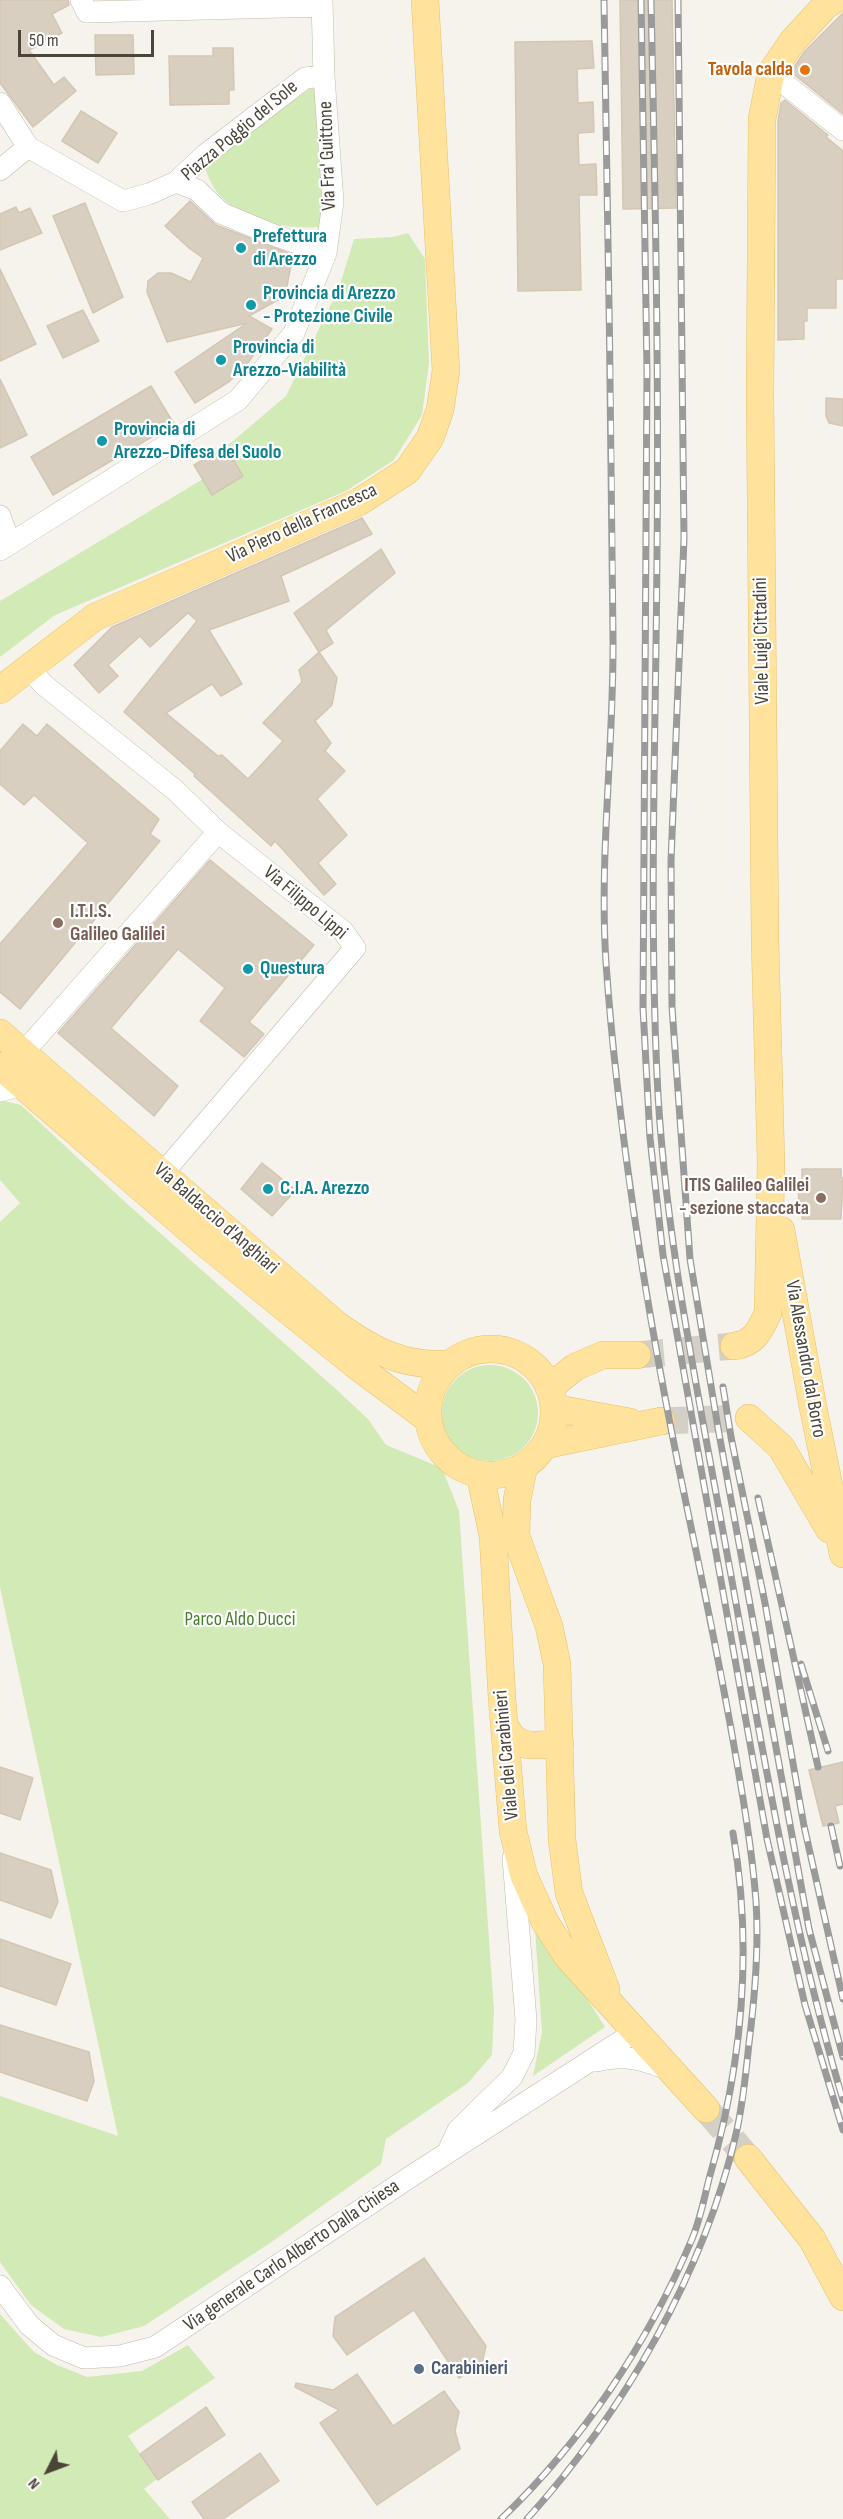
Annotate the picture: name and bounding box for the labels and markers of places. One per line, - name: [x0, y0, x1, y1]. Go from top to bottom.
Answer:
- place label: Tavola calda: [708, 58, 793, 82]
- marker: Tavola calda: [798, 63, 812, 77]
- place label: Prefettura di Arezzo: [253, 225, 327, 272]
- marker: Prefettura di Arezzo: [234, 241, 248, 255]
- place label: Provincia di Arezzo - Protezione Civile: [263, 282, 396, 329]
- marker: Provincia di Arezzo - Protezione Civile: [244, 298, 258, 312]
- place label: Provincia di Arezzo-Viabilità: [233, 336, 346, 383]
- marker: Provincia di Arezzo-Viabilità: [214, 353, 228, 367]
- place label: Provincia di Arezzo-Difesa del Suolo: [114, 418, 281, 465]
- marker: Provincia di Arezzo-Difesa del Suolo: [95, 434, 109, 448]
- place label: I.T.I.S. Galileo Galilei: [70, 900, 165, 947]
- marker: I.T.I.S. Galileo Galilei: [51, 916, 65, 930]
- place label: Questura: [260, 957, 325, 981]
- marker: Questura: [241, 962, 255, 976]
- place label: ITIS Galileo Galilei - sezione staccata: [679, 1174, 809, 1221]
- place label: C.I.A. Arezzo: [280, 1177, 370, 1201]
- marker: C.I.A. Arezzo: [261, 1182, 275, 1196]
- marker: ITIS Galileo Galilei - sezione staccata: [814, 1191, 828, 1205]
- place label: Carabinieri: [431, 2357, 508, 2381]
- marker: Carabinieri: [412, 2362, 426, 2376]

